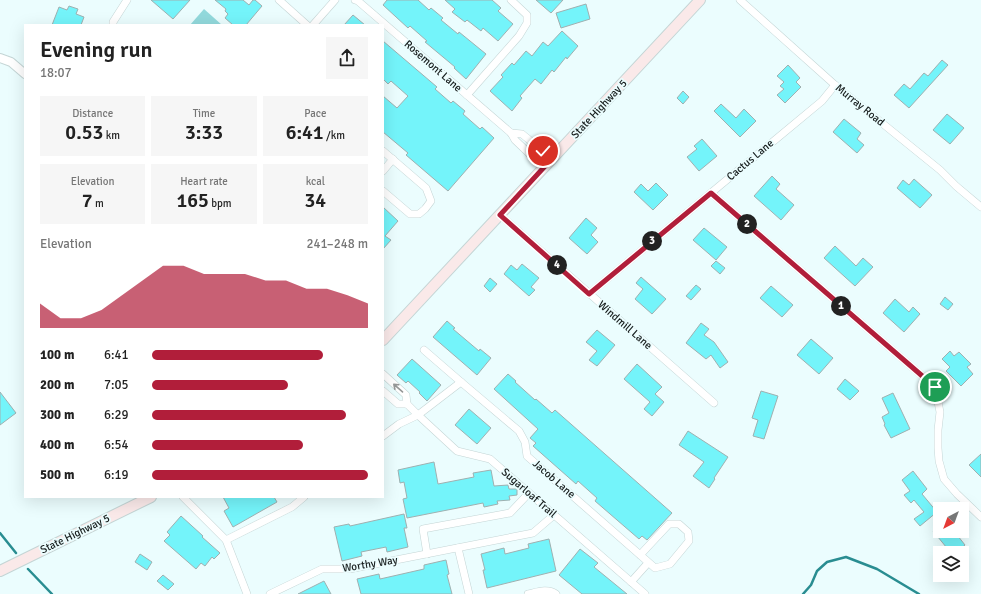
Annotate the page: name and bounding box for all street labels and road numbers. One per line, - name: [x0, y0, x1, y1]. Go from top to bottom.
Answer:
- street label: Rosemont Lane: [402, 37, 464, 95]
- street label: State Highway 5: [568, 77, 630, 141]
- street label: Murray Road: [833, 81, 887, 129]
- street label: Cactus Lane: [724, 137, 776, 183]
- street label: Windmill Lane: [595, 298, 655, 352]
- street label: Jacob Lane: [530, 457, 578, 501]
- street label: Sugarloaf Trail: [499, 466, 559, 520]
- street label: State Highway 5: [38, 511, 112, 556]
- street label: Worthy Way: [341, 553, 399, 575]

